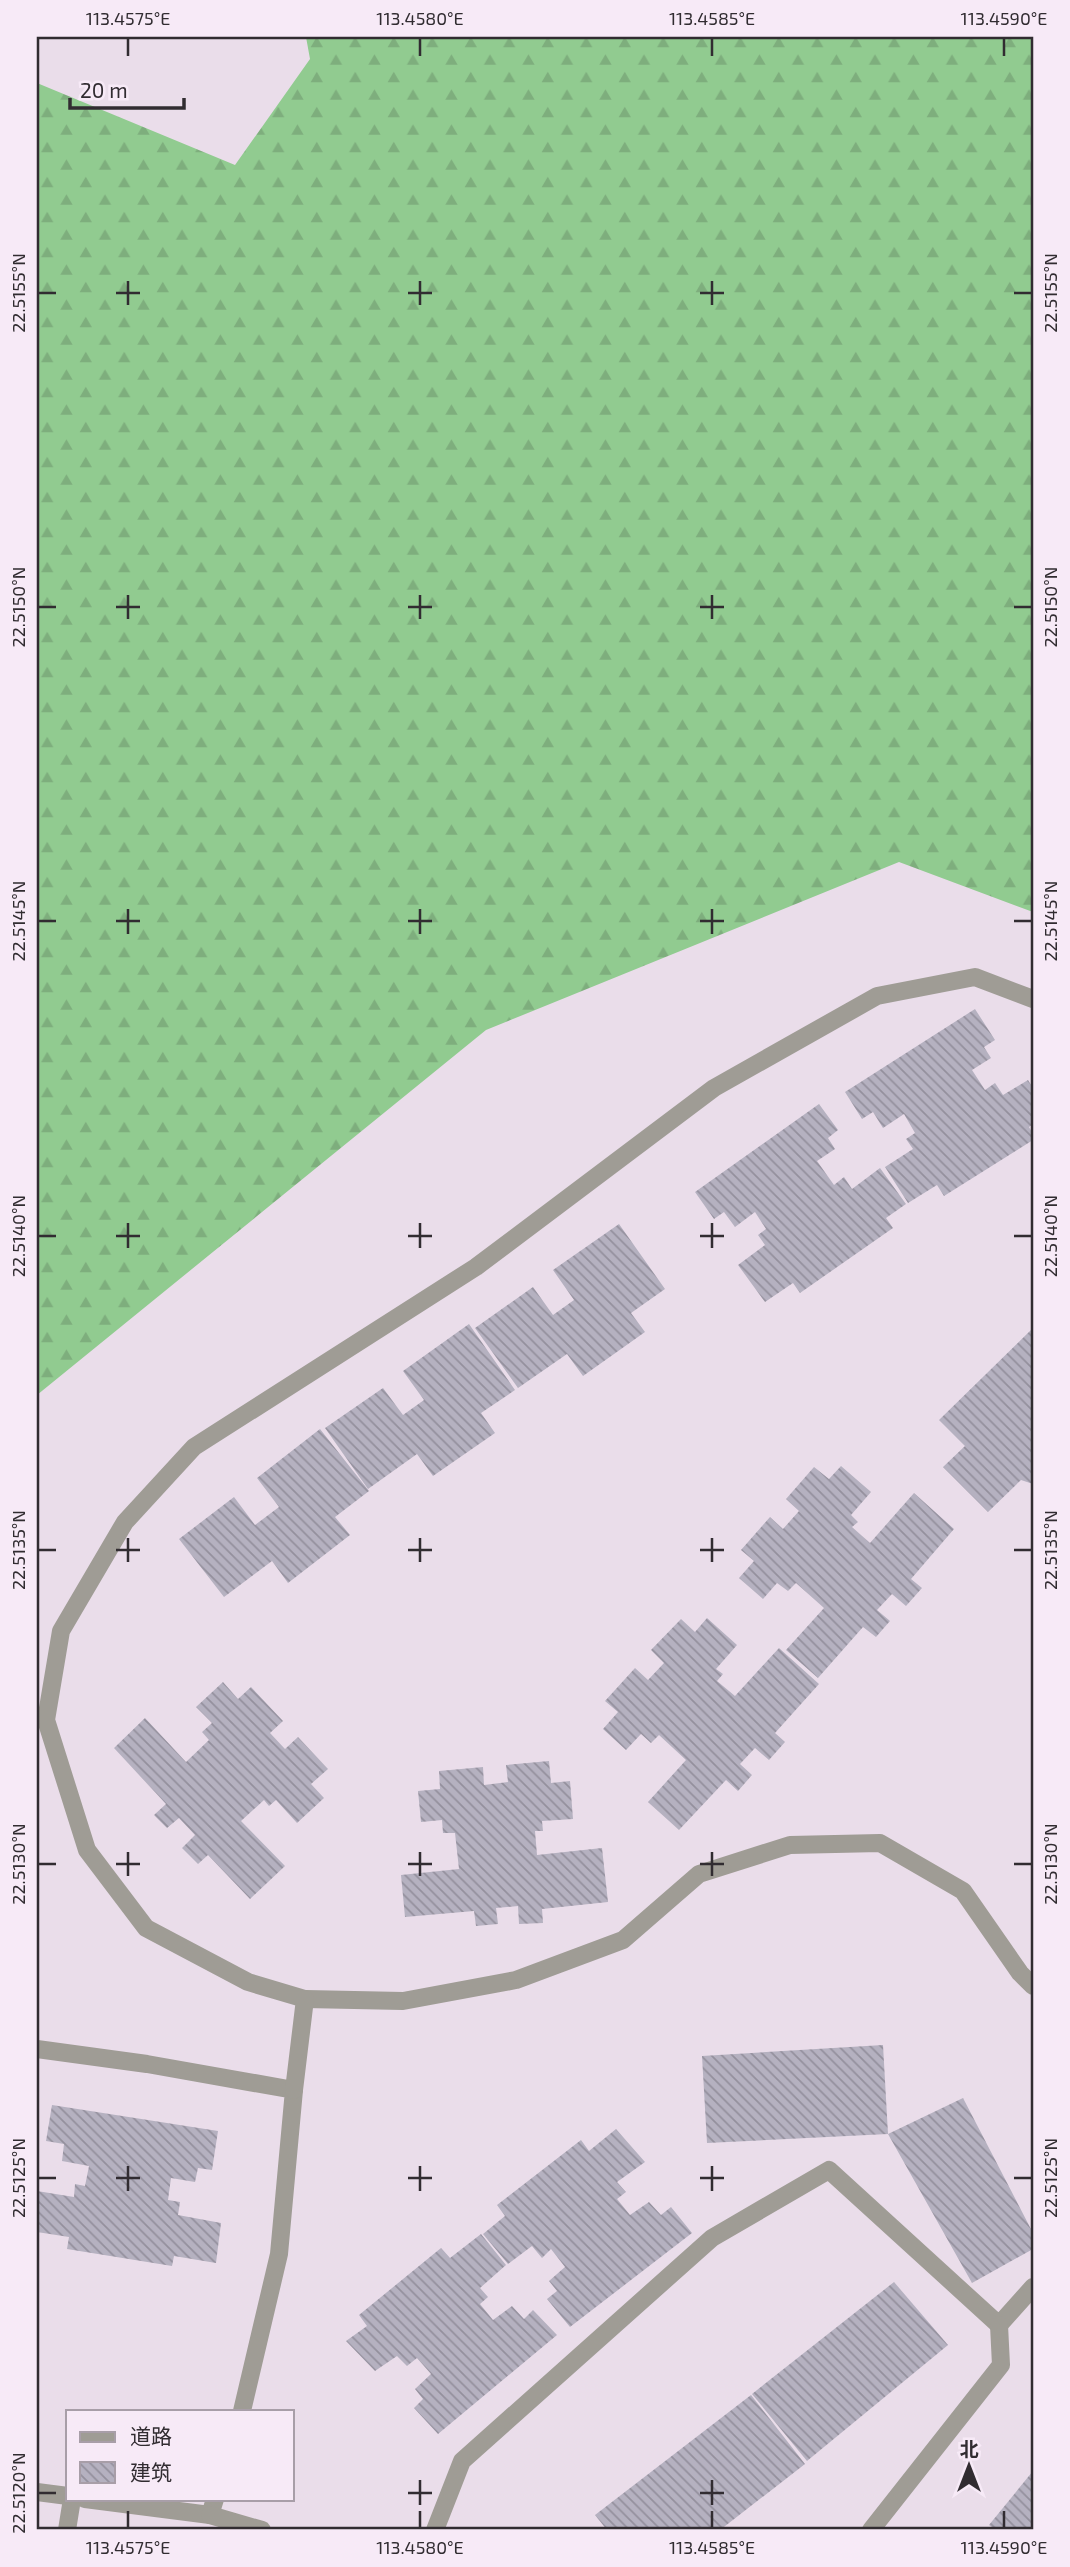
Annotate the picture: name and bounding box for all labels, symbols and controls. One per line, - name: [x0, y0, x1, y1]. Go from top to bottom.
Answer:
- text: 113.4575°E: [86, 7, 170, 29]
- text: 113.4580°E: [376, 7, 464, 29]
- text: 113.4585°E: [669, 7, 755, 29]
- text: 113.4590°E: [961, 7, 1047, 29]
- scale bar: [70, 66, 184, 110]
- text: 20 m: [80, 77, 128, 102]
- text: 22.5155°N: [7, 253, 29, 333]
- text: 22.5155°N: [1039, 253, 1061, 333]
- text: 22.5150°N: [7, 567, 29, 647]
- text: 22.5150°N: [1039, 567, 1061, 647]
- text: 22.5145°N: [7, 880, 29, 962]
- text: 22.5145°N: [1039, 880, 1061, 962]
- text: 22.5140°N: [7, 1195, 29, 1277]
- text: 22.5140°N: [1039, 1195, 1061, 1277]
- text: 22.5135°N: [7, 1510, 29, 1590]
- text: 22.5135°N: [1039, 1510, 1061, 1590]
- text: 22.5130°N: [7, 1823, 29, 1905]
- text: 22.5130°N: [1039, 1823, 1061, 1905]
- text: 22.5125°N: [7, 2138, 29, 2218]
- text: 22.5125°N: [1039, 2138, 1061, 2218]
- legend: [66, 2410, 294, 2500]
- text: 道路: [130, 2423, 172, 2448]
- north arrow: [934, 2430, 1004, 2500]
- text: 北: [959, 2437, 979, 2460]
- text: 22.5120°N: [7, 2452, 29, 2534]
- text: 建筑: [130, 2459, 172, 2484]
- text: 113.4575°E: [86, 2536, 170, 2558]
- text: 113.4580°E: [376, 2536, 464, 2558]
- text: 113.4585°E: [669, 2536, 755, 2558]
- text: 113.4590°E: [961, 2536, 1047, 2558]

